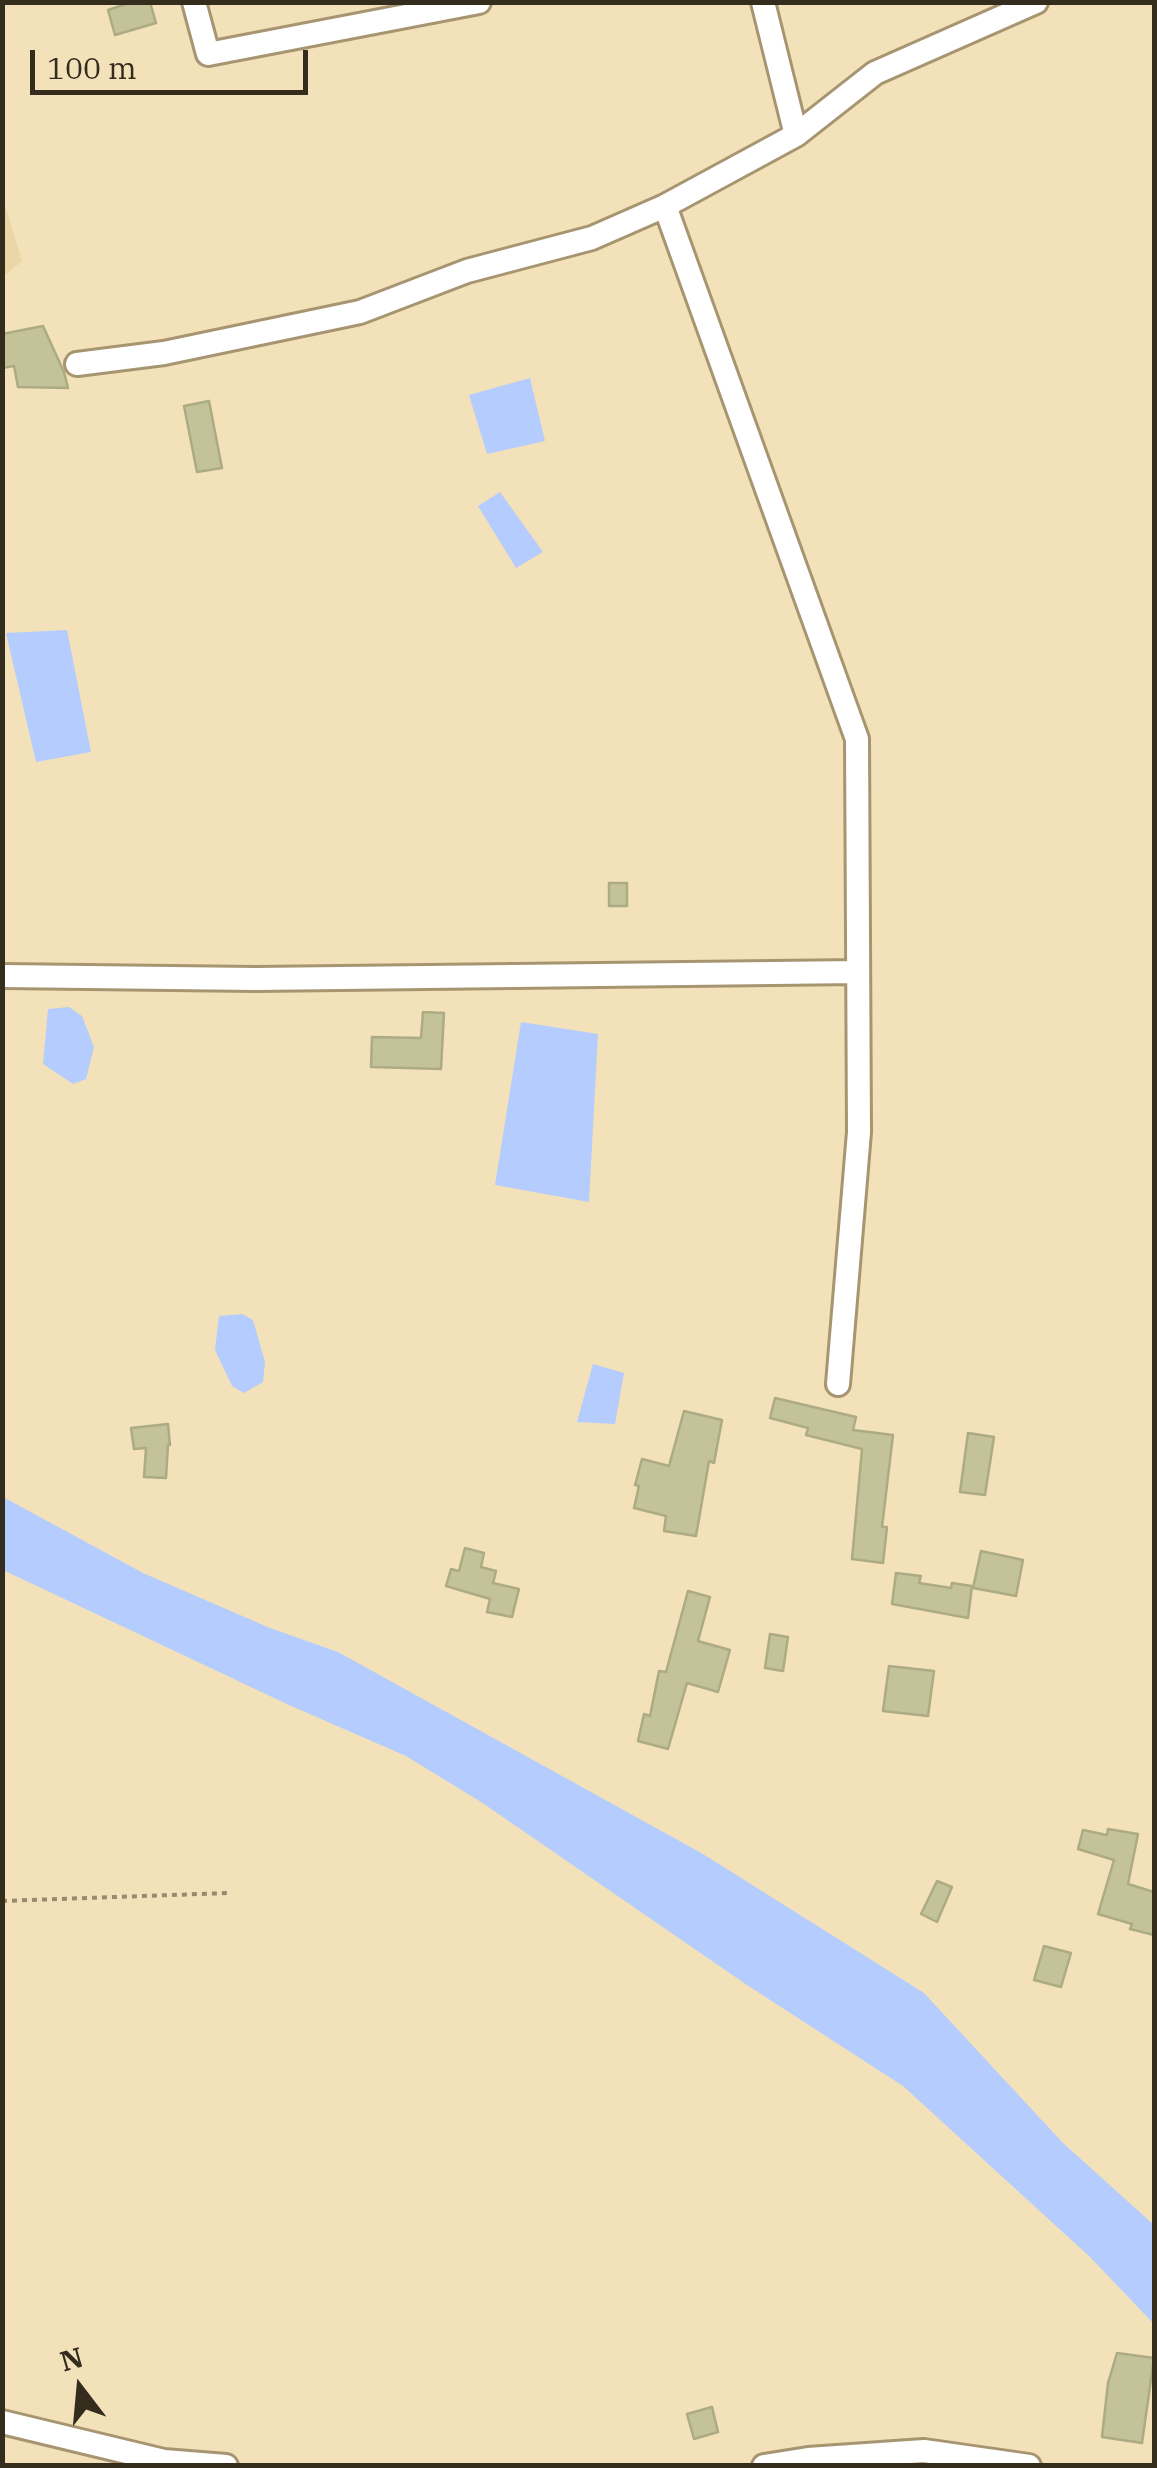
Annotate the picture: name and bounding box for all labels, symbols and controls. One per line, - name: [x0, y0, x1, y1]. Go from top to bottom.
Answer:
- scale bar: [35, 30, 312, 92]
- text: 100 m: [47, 48, 137, 87]
- north arrow: [30, 2338, 130, 2438]
- text: N: [56, 2338, 87, 2380]

